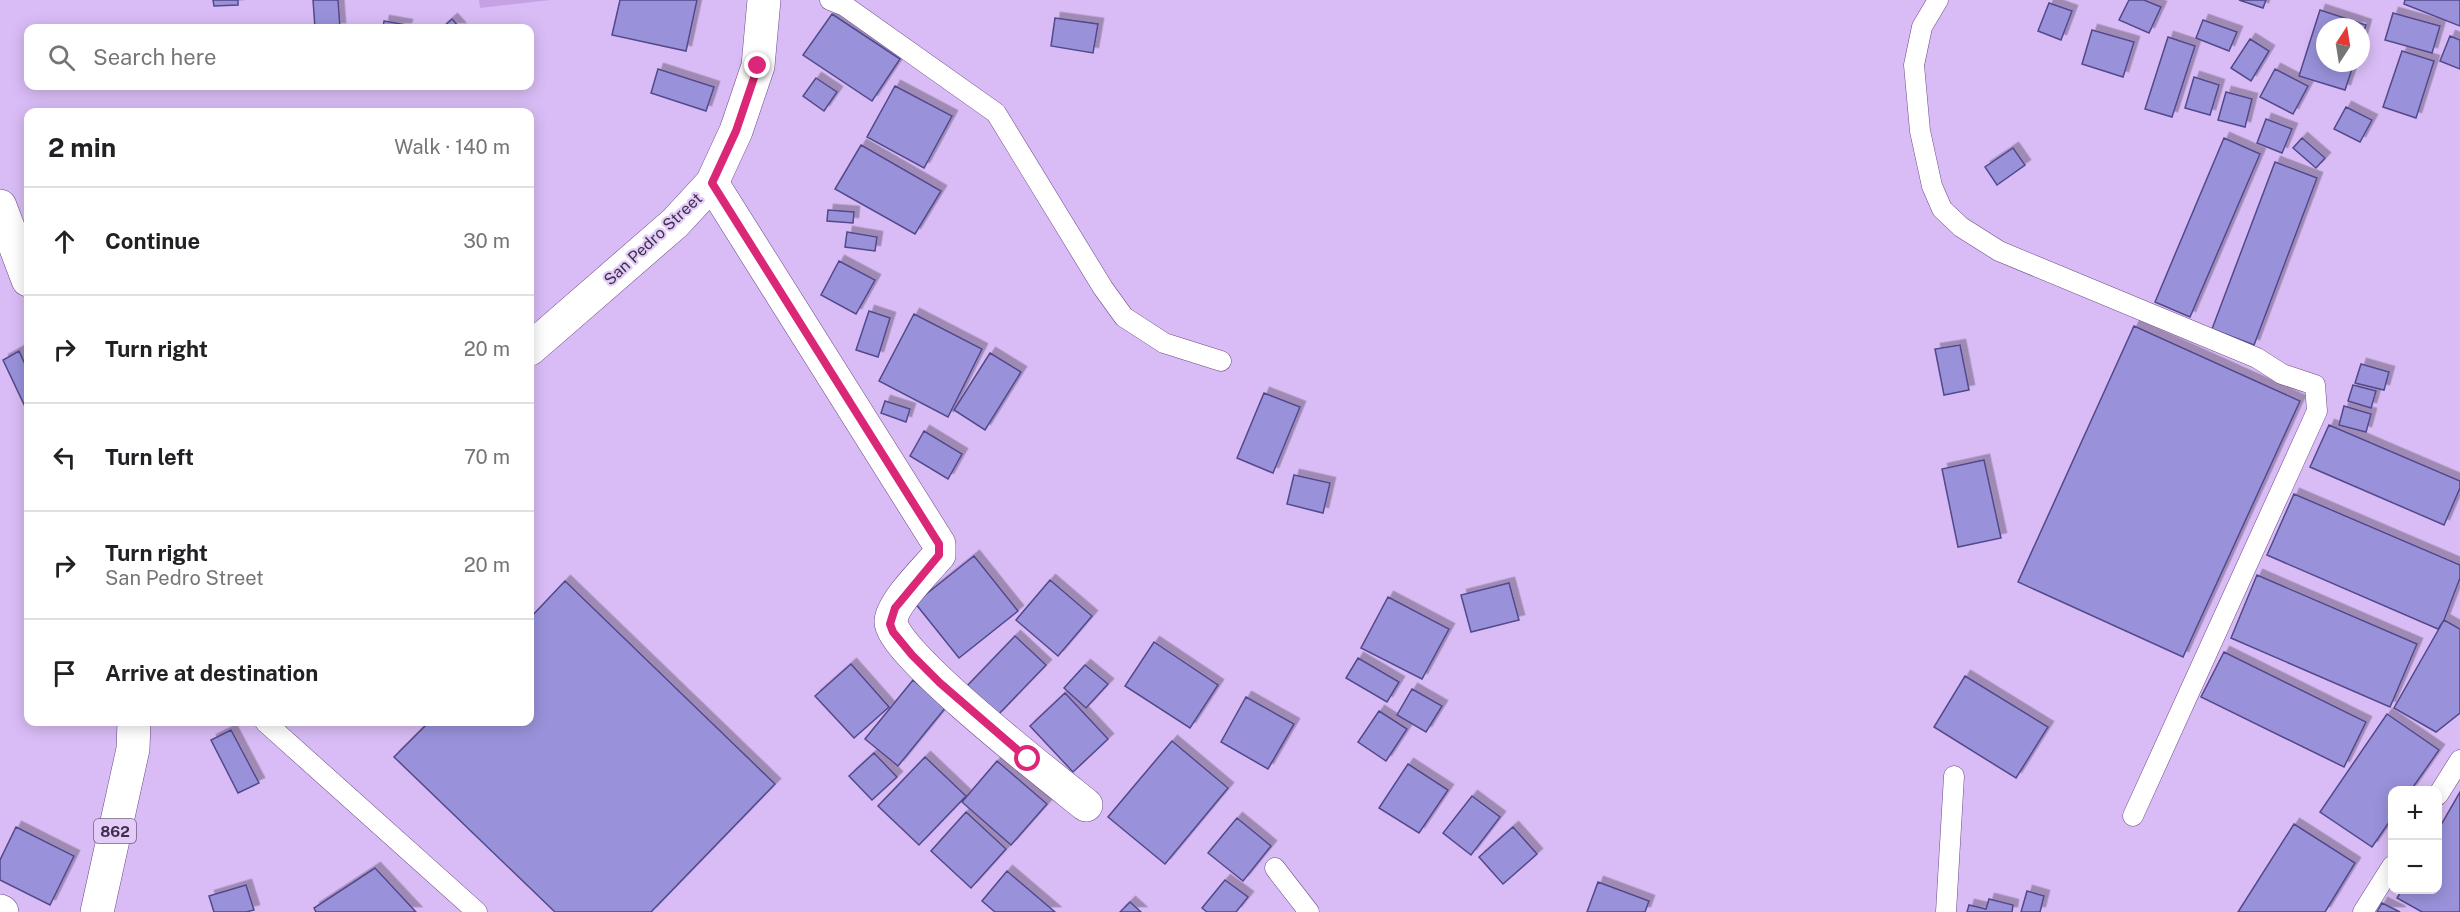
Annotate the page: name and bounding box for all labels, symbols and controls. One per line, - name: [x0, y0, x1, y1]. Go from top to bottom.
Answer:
- north arrow: [2316, 18, 2370, 72]
- search box: [24, 24, 534, 90]
- icon: search: [45, 41, 78, 74]
- text: Search here: [93, 44, 217, 70]
- route end: [744, 52, 770, 78]
- text: 2 min: [48, 132, 116, 163]
- text: Walk · 140 m: [394, 135, 510, 159]
- street label: San Pedro Street: [600, 189, 706, 289]
- icon: ahead: [48, 225, 81, 258]
- text: Continue: [105, 228, 200, 254]
- text: 30 m: [463, 229, 510, 253]
- icon: right: [48, 333, 81, 366]
- text: Turn right: [105, 336, 208, 362]
- text: 20 m: [464, 337, 510, 361]
- icon: left: [48, 441, 81, 474]
- text: Turn left: [105, 444, 194, 470]
- text: 70 m: [464, 445, 510, 469]
- text: Turn right: [105, 540, 208, 566]
- icon: right: [48, 549, 81, 582]
- text: 20 m: [464, 553, 510, 577]
- text: San Pedro Street: [105, 566, 264, 590]
- icon: arrive: [48, 657, 81, 690]
- text: Arrive at destination: [105, 660, 318, 686]
- route start: [1014, 745, 1040, 771]
- map controls: [2388, 786, 2442, 894]
- button: +: [2388, 786, 2442, 840]
- road number: 862: [94, 819, 136, 843]
- button: −: [2388, 840, 2442, 894]

